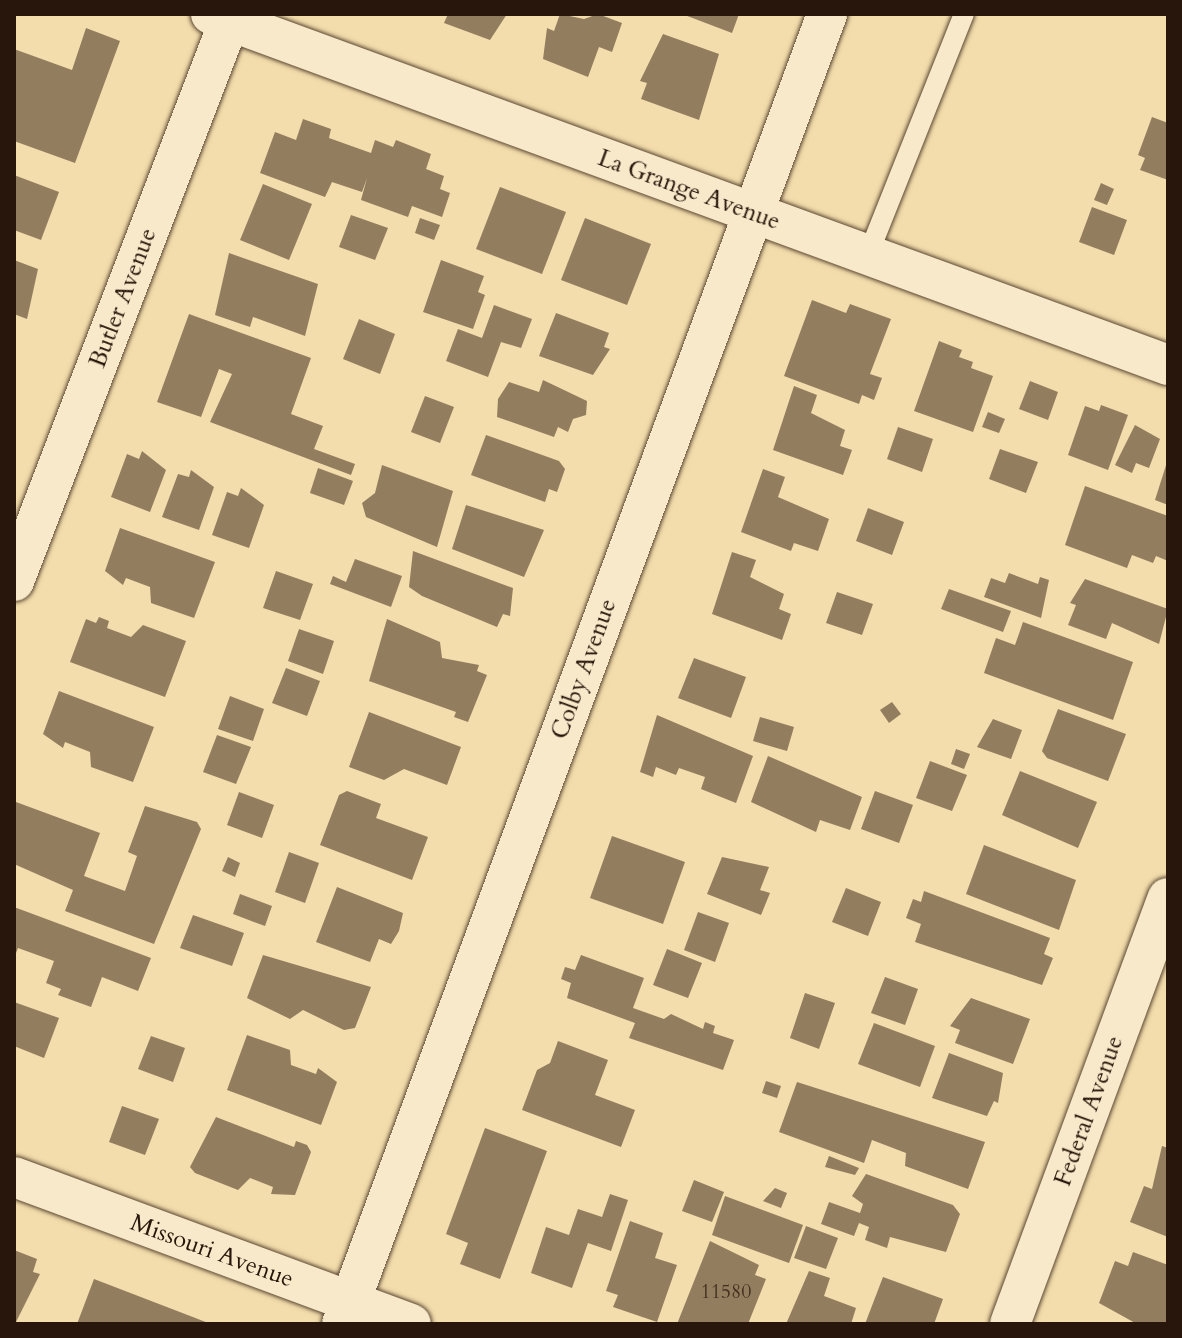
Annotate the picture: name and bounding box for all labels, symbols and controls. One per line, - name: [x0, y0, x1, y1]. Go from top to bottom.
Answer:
- street label: La Grange Avenue: [594, 144, 784, 236]
- street label: Butler Avenue: [83, 224, 163, 372]
- street label: Colby Avenue: [545, 595, 623, 743]
- street label: Federal Avenue: [1048, 1032, 1130, 1190]
- street label: Missouri Avenue: [127, 1208, 297, 1294]
- house number: 11580: [700, 1279, 752, 1303]

